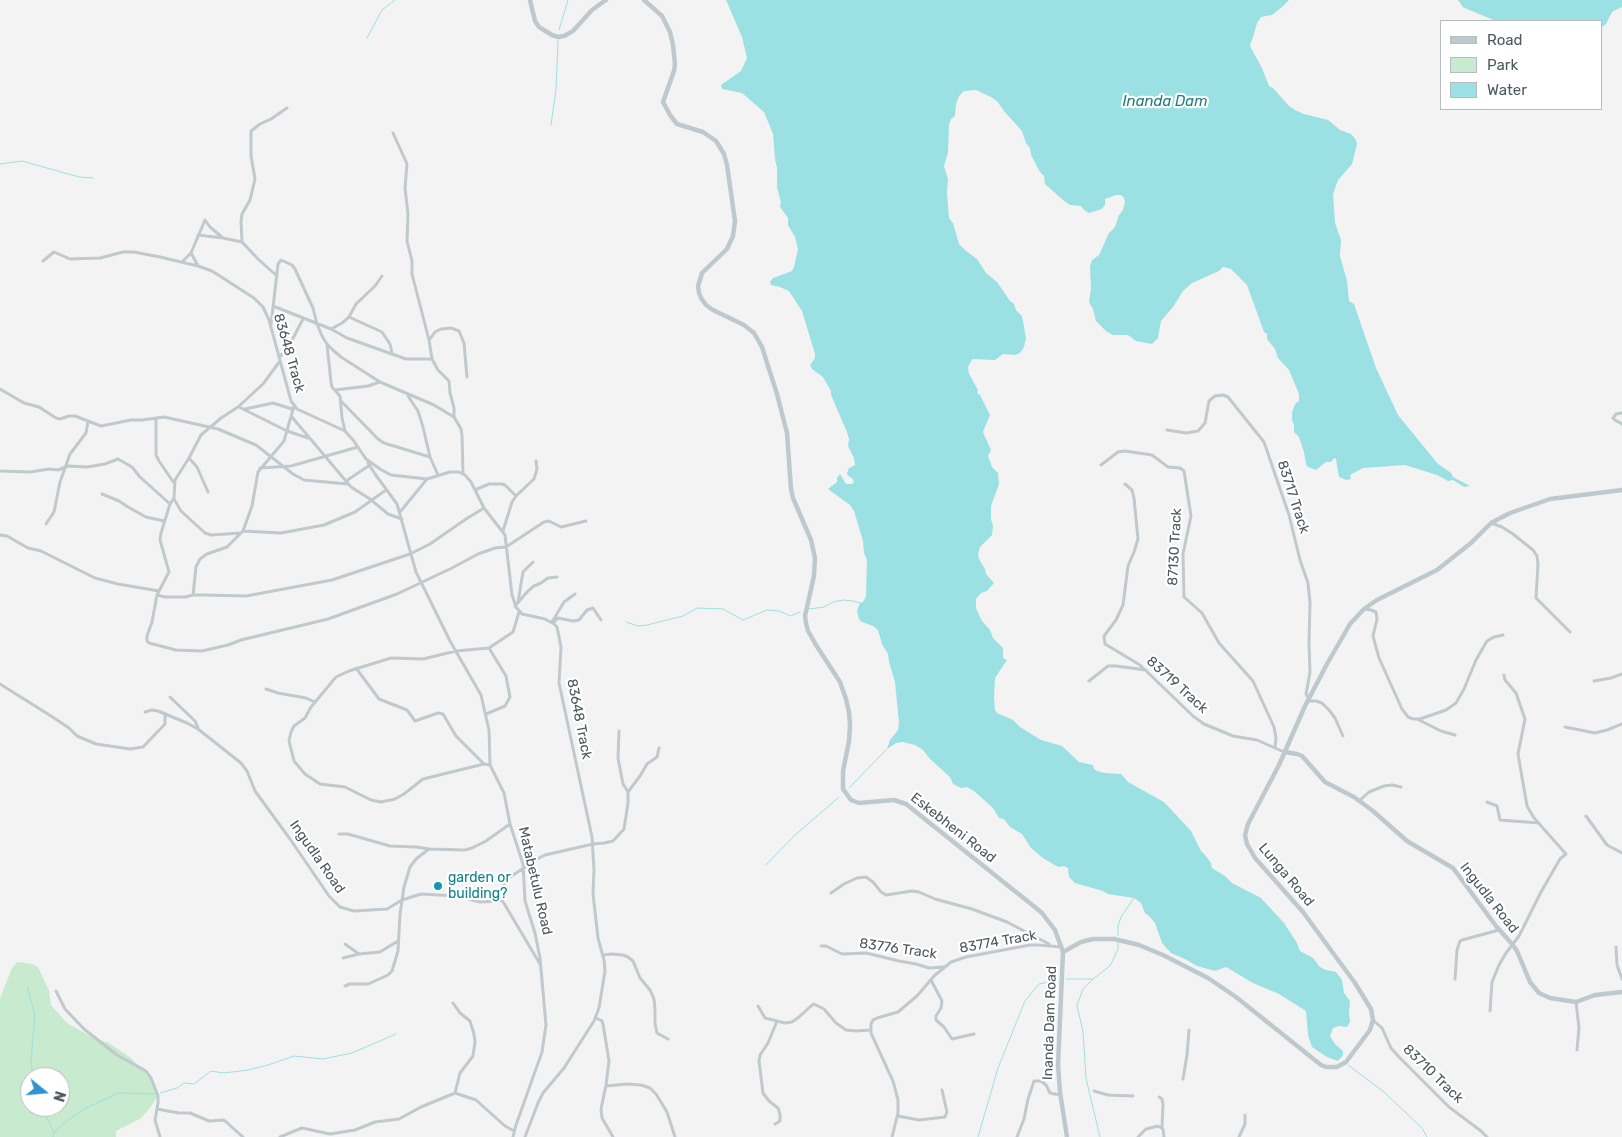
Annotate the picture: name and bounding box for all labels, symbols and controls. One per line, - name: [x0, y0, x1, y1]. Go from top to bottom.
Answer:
- legend: [1440, 20, 1602, 110]
- text: Road: [1487, 31, 1523, 49]
- text: Park: [1487, 56, 1518, 74]
- text: Water: [1487, 81, 1527, 99]
- water label: Inanda Dam: [1122, 93, 1208, 111]
- street label: 83648 Track: [270, 311, 308, 395]
- street label: 83717 Track: [1273, 458, 1313, 536]
- street label: 87130 Track: [1165, 508, 1185, 586]
- street label: 83719 Track: [1143, 653, 1211, 717]
- street label: 83648 Track: [563, 677, 595, 761]
- street label: Eskebheni Road: [907, 790, 999, 866]
- street label: Ingudla Road: [286, 817, 348, 897]
- street label: Matabetulu Road: [514, 825, 556, 937]
- street label: Lunga Road: [1255, 840, 1317, 910]
- street label: Ingudla Road: [1456, 859, 1522, 937]
- place label: garden or building?: [448, 870, 511, 902]
- marker: garden or building?: [432, 880, 444, 892]
- street label: 83774 Track: [958, 927, 1038, 957]
- street label: 83776 Track: [858, 935, 938, 963]
- street label: Inanda Dam Road: [1040, 966, 1060, 1080]
- street label: 83710 Track: [1399, 1041, 1467, 1107]
- north arrow: [20, 1067, 70, 1117]
- text: N: [49, 1089, 68, 1104]

